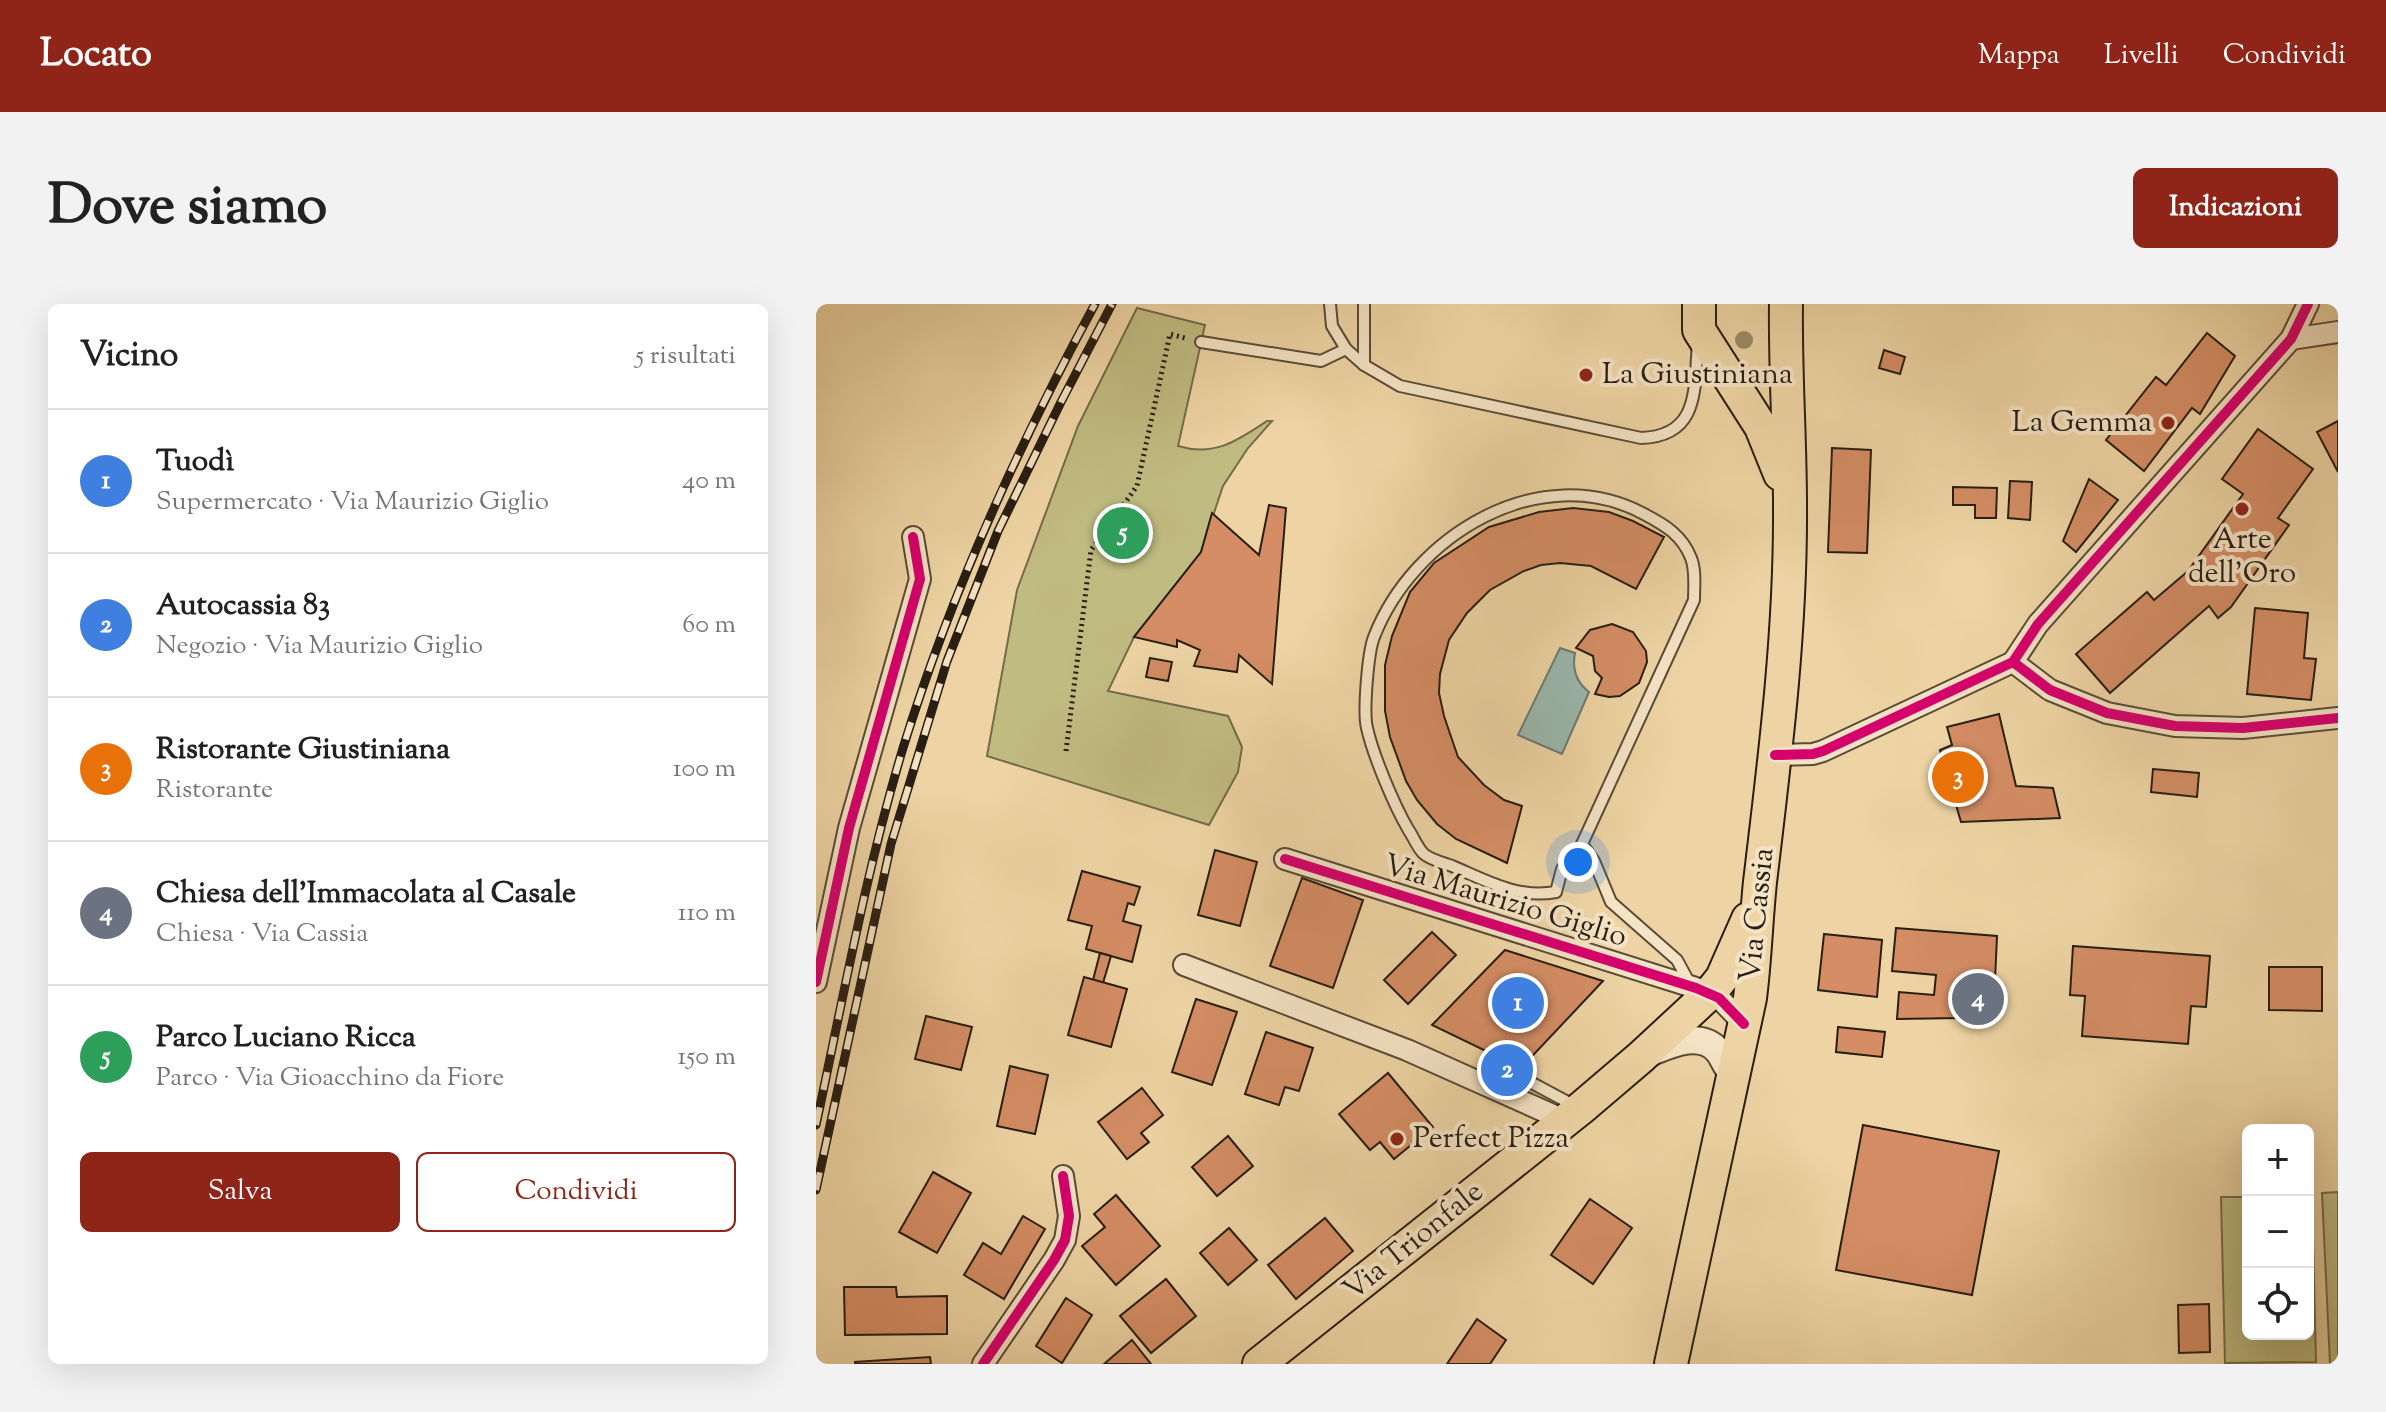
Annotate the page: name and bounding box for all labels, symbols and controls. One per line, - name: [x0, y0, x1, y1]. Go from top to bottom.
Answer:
- text: Locato: [40, 29, 152, 83]
- text: Mappa: [1978, 36, 2060, 76]
- text: Livelli: [2104, 36, 2179, 76]
- text: Condividi: [2223, 36, 2346, 76]
- text: Dove siamo: [48, 168, 327, 249]
- button: Indicazioni: [2133, 168, 2338, 248]
- text: Vicino: [80, 332, 178, 381]
- text: 5 risultati: [635, 338, 736, 375]
- place label: La Giustiniana: [1602, 354, 1793, 397]
- marker: La Giustiniana: [1577, 366, 1595, 384]
- place label: La Gemma: [2012, 402, 2152, 445]
- marker: La Gemma: [2159, 414, 2177, 432]
- text: Tuodì: [156, 441, 234, 484]
- text: 1: [102, 463, 110, 500]
- text: 40 m: [682, 463, 736, 500]
- text: Supermercato · Via Maurizio Giglio: [156, 484, 549, 521]
- marker: Arte dell'Oro: [2233, 500, 2251, 518]
- pin: 5: [1097, 503, 1149, 563]
- place label: Arte dell'Oro: [2188, 519, 2296, 596]
- text: Autocassia 83: [156, 585, 330, 628]
- text: 2: [100, 607, 112, 644]
- text: 60 m: [682, 607, 736, 644]
- text: Negozio · Via Maurizio Giglio: [156, 628, 483, 665]
- text: Ristorante Giustiniana: [156, 729, 450, 772]
- pin: 3: [1932, 747, 1984, 807]
- text: 3: [101, 751, 111, 788]
- text: 100 m: [673, 751, 736, 788]
- text: Ristorante: [156, 772, 273, 809]
- your location: [1558, 842, 1598, 882]
- street label: Via Maurizio Giglio: [1378, 845, 1632, 959]
- street label: Via Cassia: [1730, 846, 1786, 984]
- text: Chiesa dell'Immacolata al Casale: [156, 873, 576, 916]
- text: 4: [99, 895, 113, 932]
- text: 110 m: [678, 895, 736, 932]
- text: Chiesa · Via Cassia: [156, 916, 368, 953]
- pin: 4: [1952, 969, 2004, 1029]
- pin: 1: [1492, 973, 1544, 1033]
- text: Parco Luciano Ricca: [156, 1017, 416, 1060]
- text: 5: [102, 1039, 110, 1076]
- text: 150 m: [677, 1039, 736, 1076]
- pin: 2: [1481, 1040, 1533, 1100]
- text: Parco · Via Gioacchino da Fiore: [156, 1060, 504, 1097]
- place label: Perfect Pizza: [1413, 1118, 1569, 1161]
- map controls: [2242, 1124, 2314, 1340]
- button: +: [2242, 1124, 2314, 1196]
- marker: Perfect Pizza: [1388, 1130, 1406, 1148]
- button: Salva: [80, 1152, 400, 1232]
- button: Condividi: [416, 1152, 736, 1232]
- street label: Via Trionfale: [1335, 1172, 1493, 1312]
- button: −: [2242, 1196, 2314, 1268]
- button: locate: [2242, 1268, 2314, 1340]

